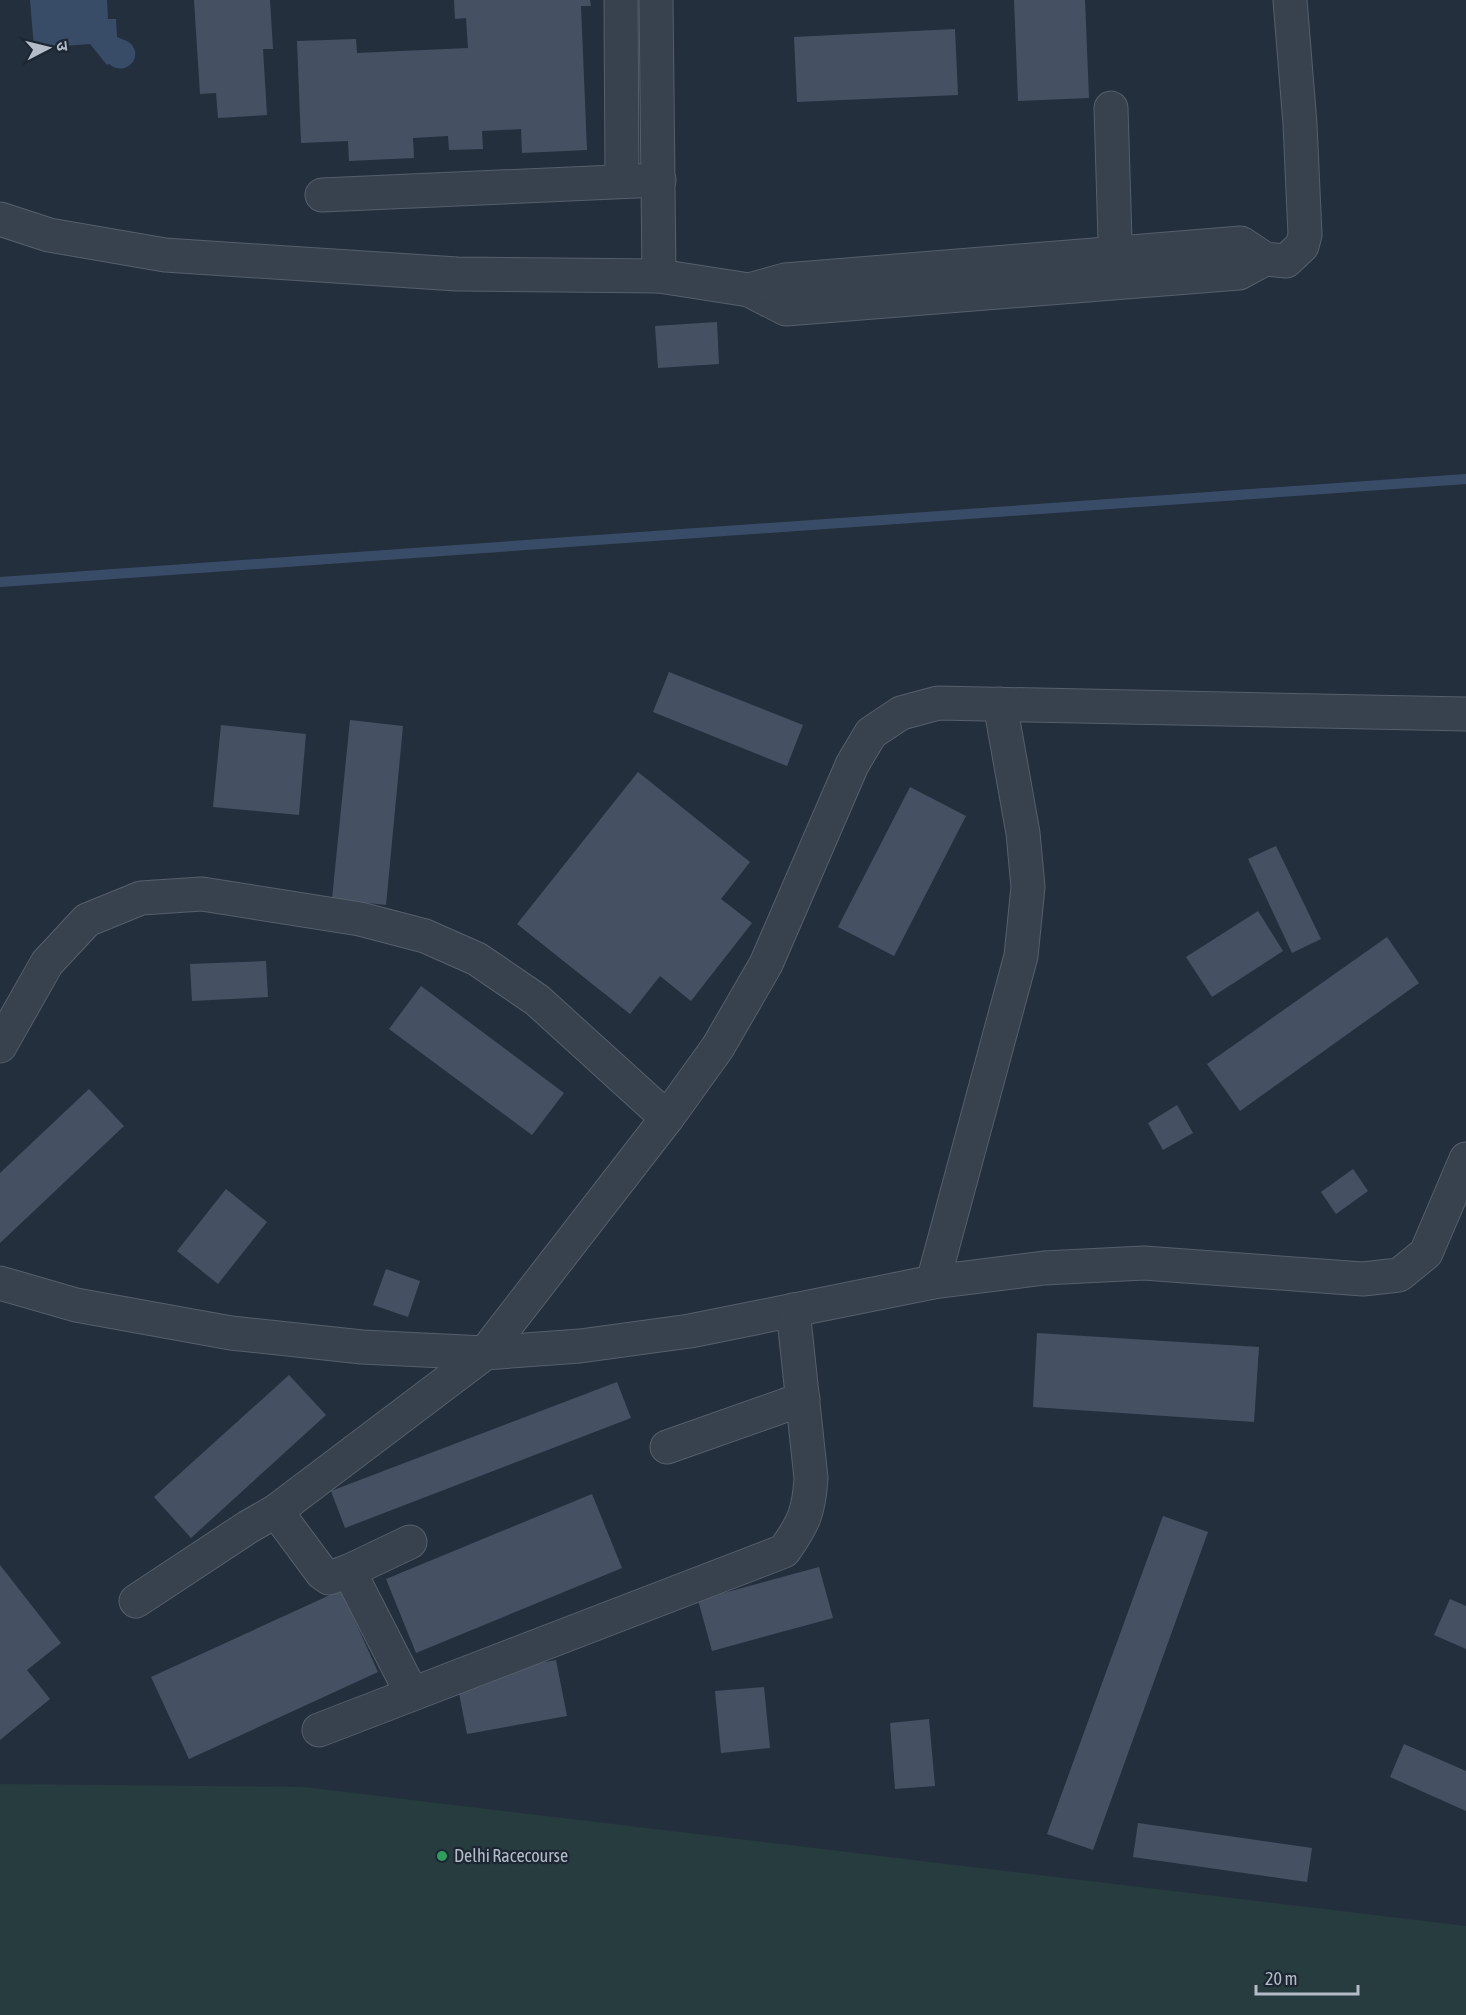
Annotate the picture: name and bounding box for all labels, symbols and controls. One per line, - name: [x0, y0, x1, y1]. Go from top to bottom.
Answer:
- north arrow: [18, 18, 78, 78]
- text: उ: [53, 40, 72, 53]
- place label: Delhi Racecourse: [454, 1845, 568, 1866]
- marker: Delhi Racecourse: [435, 1849, 449, 1863]
- scale bar: [1256, 1958, 1358, 1996]
- text: 20 m: [1265, 1968, 1297, 1989]

